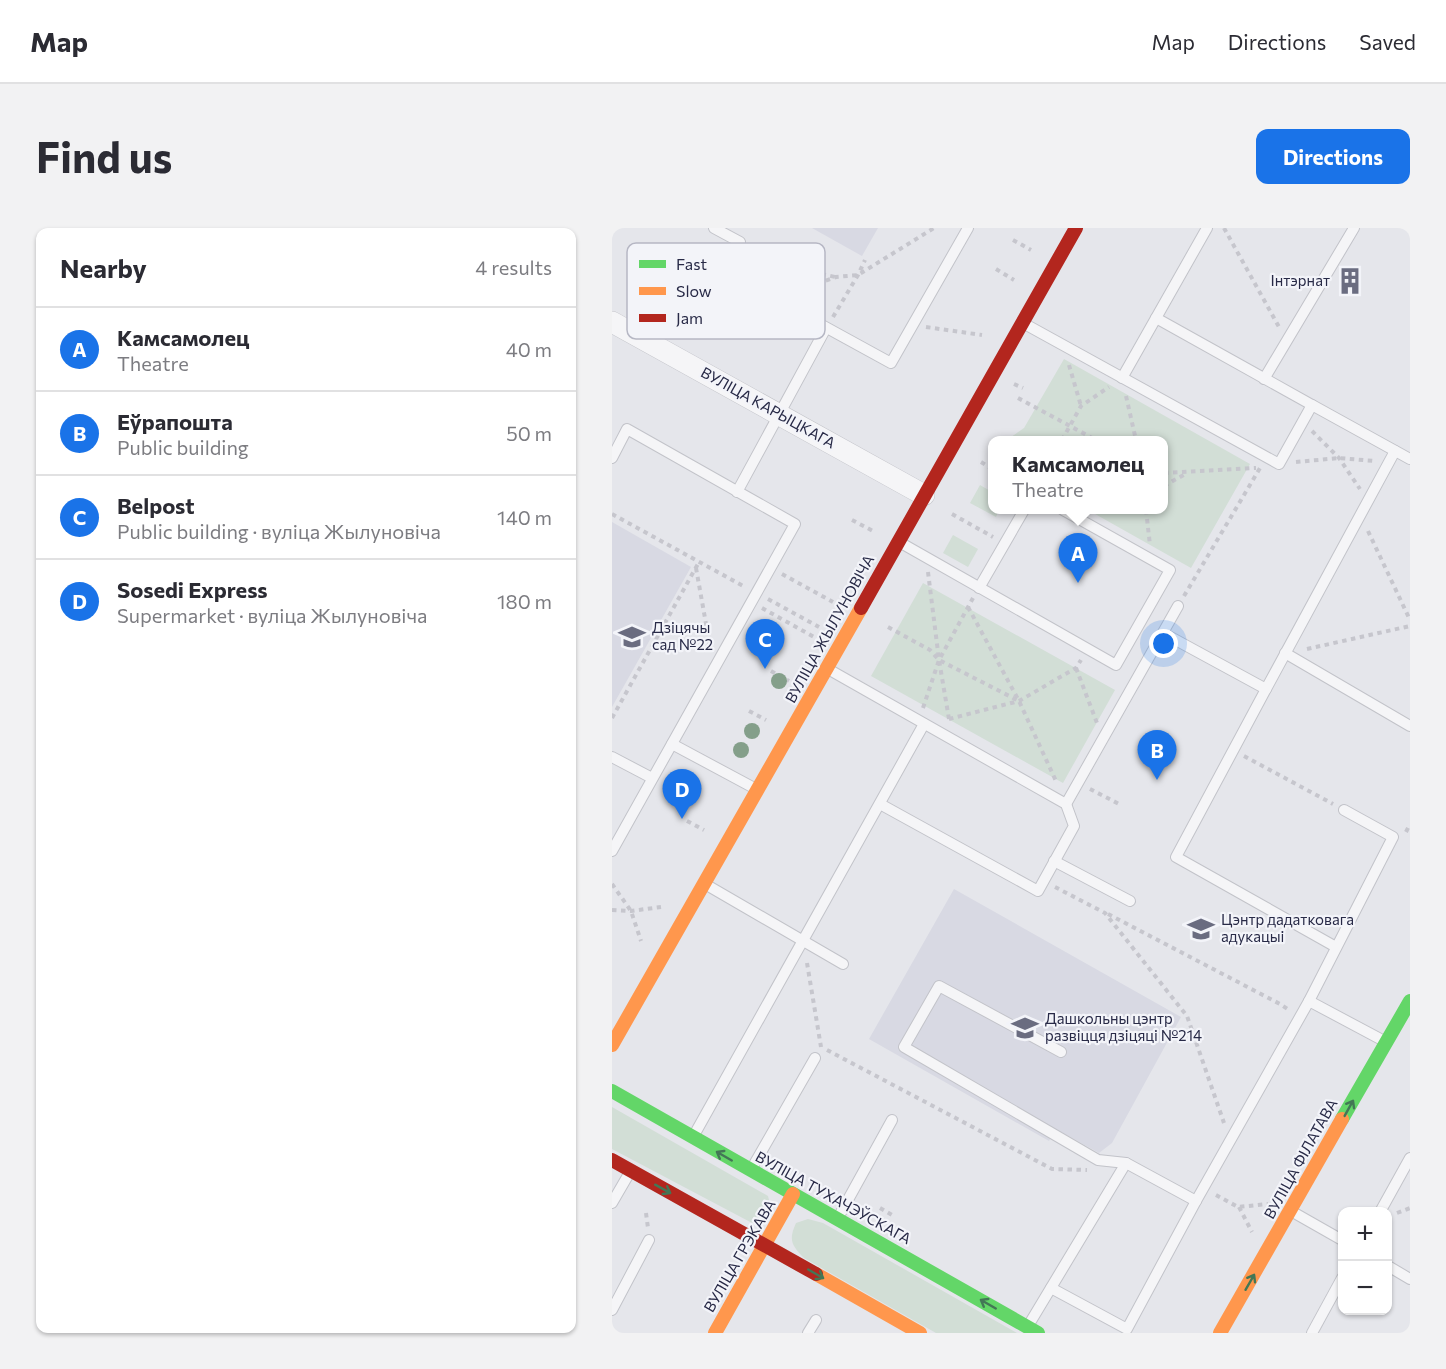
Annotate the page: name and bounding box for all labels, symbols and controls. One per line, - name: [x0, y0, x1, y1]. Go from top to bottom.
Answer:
- text: Map: [30, 24, 88, 58]
- text: Map: [1152, 29, 1195, 54]
- text: Directions: [1228, 29, 1326, 54]
- text: Saved: [1359, 29, 1416, 54]
- button: Directions: [1256, 129, 1410, 184]
- text: Find us: [36, 130, 172, 182]
- legend: [627, 243, 825, 339]
- text: Nearby: [60, 252, 147, 283]
- text: Fast: [676, 254, 707, 273]
- text: 4 results: [475, 255, 552, 279]
- building icon: Інтэрнат: [1335, 266, 1365, 296]
- place label: Інтэрнат: [1271, 271, 1330, 289]
- text: Slow: [676, 281, 712, 300]
- text: Jam: [676, 308, 703, 327]
- text: Камсамолец: [117, 324, 249, 351]
- text: A: [72, 337, 87, 361]
- text: 40 m: [506, 337, 552, 361]
- text: Theatre: [117, 351, 189, 375]
- street label: ВУЛІЦА КАРЫЦКАГА: [698, 363, 839, 452]
- text: Еўрапошта: [117, 408, 233, 435]
- text: B: [73, 421, 86, 445]
- text: 50 m: [506, 421, 552, 445]
- text: Public building: [117, 435, 249, 459]
- popup: [988, 436, 1168, 514]
- text: Камсамолец: [1012, 450, 1144, 477]
- text: Theatre: [1012, 477, 1083, 501]
- text: Belpost: [117, 492, 195, 519]
- text: C: [73, 505, 86, 529]
- text: 140 m: [497, 505, 552, 529]
- text: Public building · вуліца Жылуновіча: [117, 519, 441, 543]
- pin: A: [1058, 534, 1098, 583]
- street label: ВУЛІЦА ЖЫЛУНОВІЧА: [781, 551, 877, 706]
- text: Sosedi Express: [117, 576, 268, 603]
- text: D: [72, 589, 87, 613]
- text: 180 m: [497, 589, 552, 613]
- text: Supermarket · вуліца Жылуновіча: [117, 603, 427, 627]
- place label: Дзіцячы сад №22: [652, 618, 713, 653]
- pin: C: [746, 620, 784, 669]
- school or university icon: Дзіцячы сад №22: [617, 622, 647, 652]
- your location: [1149, 629, 1178, 658]
- pin: B: [1138, 730, 1176, 780]
- pin: D: [662, 770, 702, 819]
- place label: Цэнтр дадатковага адукацыі: [1221, 910, 1354, 945]
- school or university icon: Цэнтр дадатковага адукацыі: [1186, 914, 1216, 944]
- place label: Дашкольны цэнтр развіцця дзіцяці №214: [1045, 1009, 1202, 1044]
- school or university icon: Дашкольны цэнтр развіцця дзіцяці №214: [1010, 1013, 1040, 1043]
- street label: ВУЛІЦА ФІЛАТАВА: [1260, 1095, 1341, 1222]
- one-way arrow: [1343, 1100, 1355, 1117]
- street label: ВУЛІЦА ТУХАЧЭЎСКАГА: [752, 1147, 915, 1247]
- one-way arrow: [716, 1149, 733, 1161]
- one-way arrow: [654, 1183, 671, 1195]
- street label: ВУЛІЦА ГРЭКАВА: [700, 1196, 779, 1315]
- map controls: [1338, 1207, 1392, 1315]
- button: +: [1338, 1207, 1392, 1261]
- button: −: [1338, 1261, 1392, 1315]
- one-way arrow: [807, 1269, 825, 1280]
- one-way arrow: [1244, 1274, 1256, 1291]
- one-way arrow: [979, 1298, 997, 1309]

